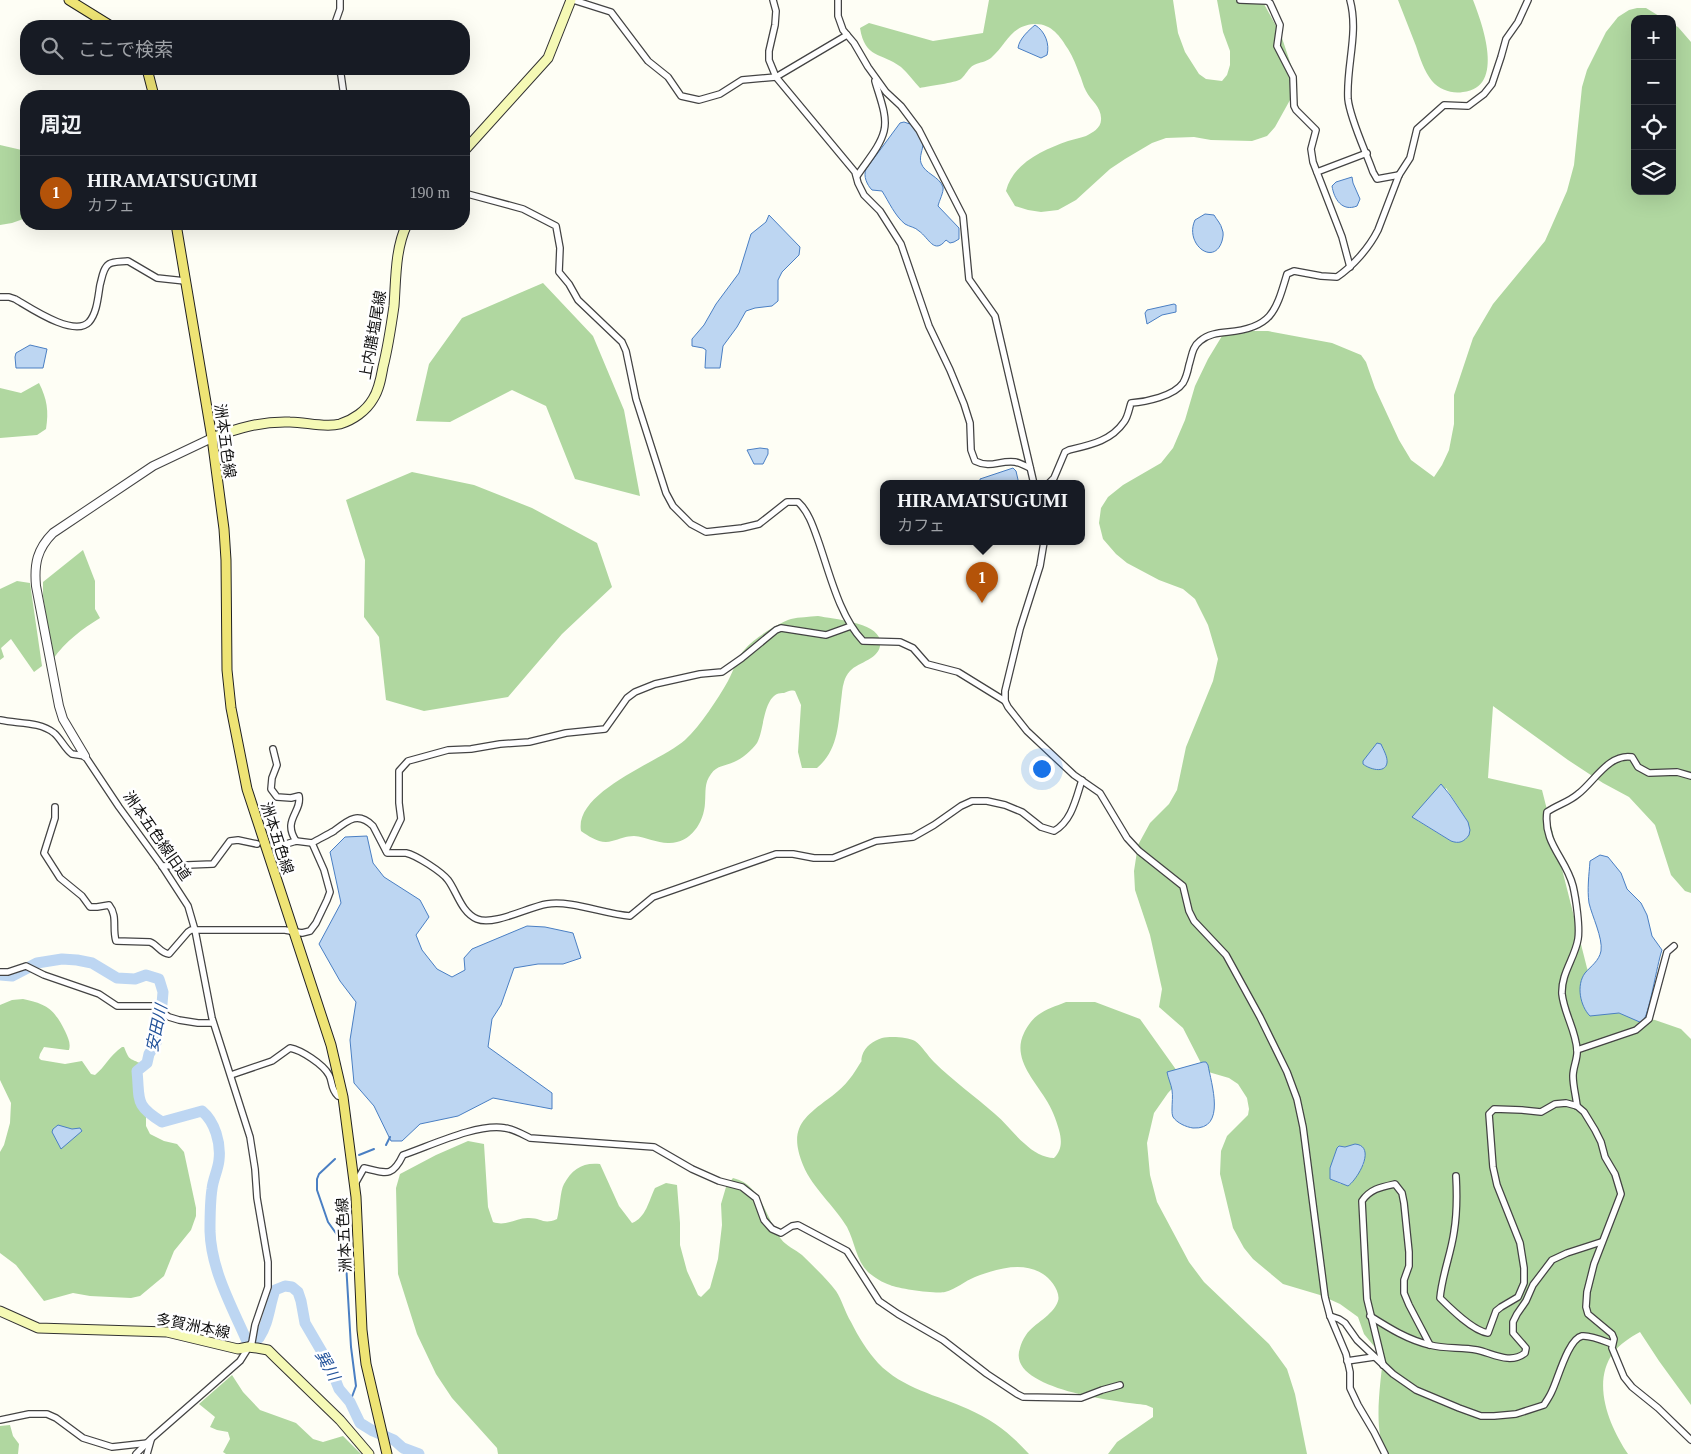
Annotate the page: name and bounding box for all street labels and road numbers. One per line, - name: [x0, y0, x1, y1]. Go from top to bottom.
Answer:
- street label: 上内膳塩尾線: [356, 289, 389, 381]
- street label: 洲本五色線: [212, 403, 239, 479]
- street label: 洲本五色線旧道: [120, 788, 194, 884]
- street label: 洲本五色線: [258, 800, 297, 876]
- street label: 洲本五色線: [333, 1197, 354, 1273]
- street label: 多賀洲本線: [155, 1310, 232, 1341]

